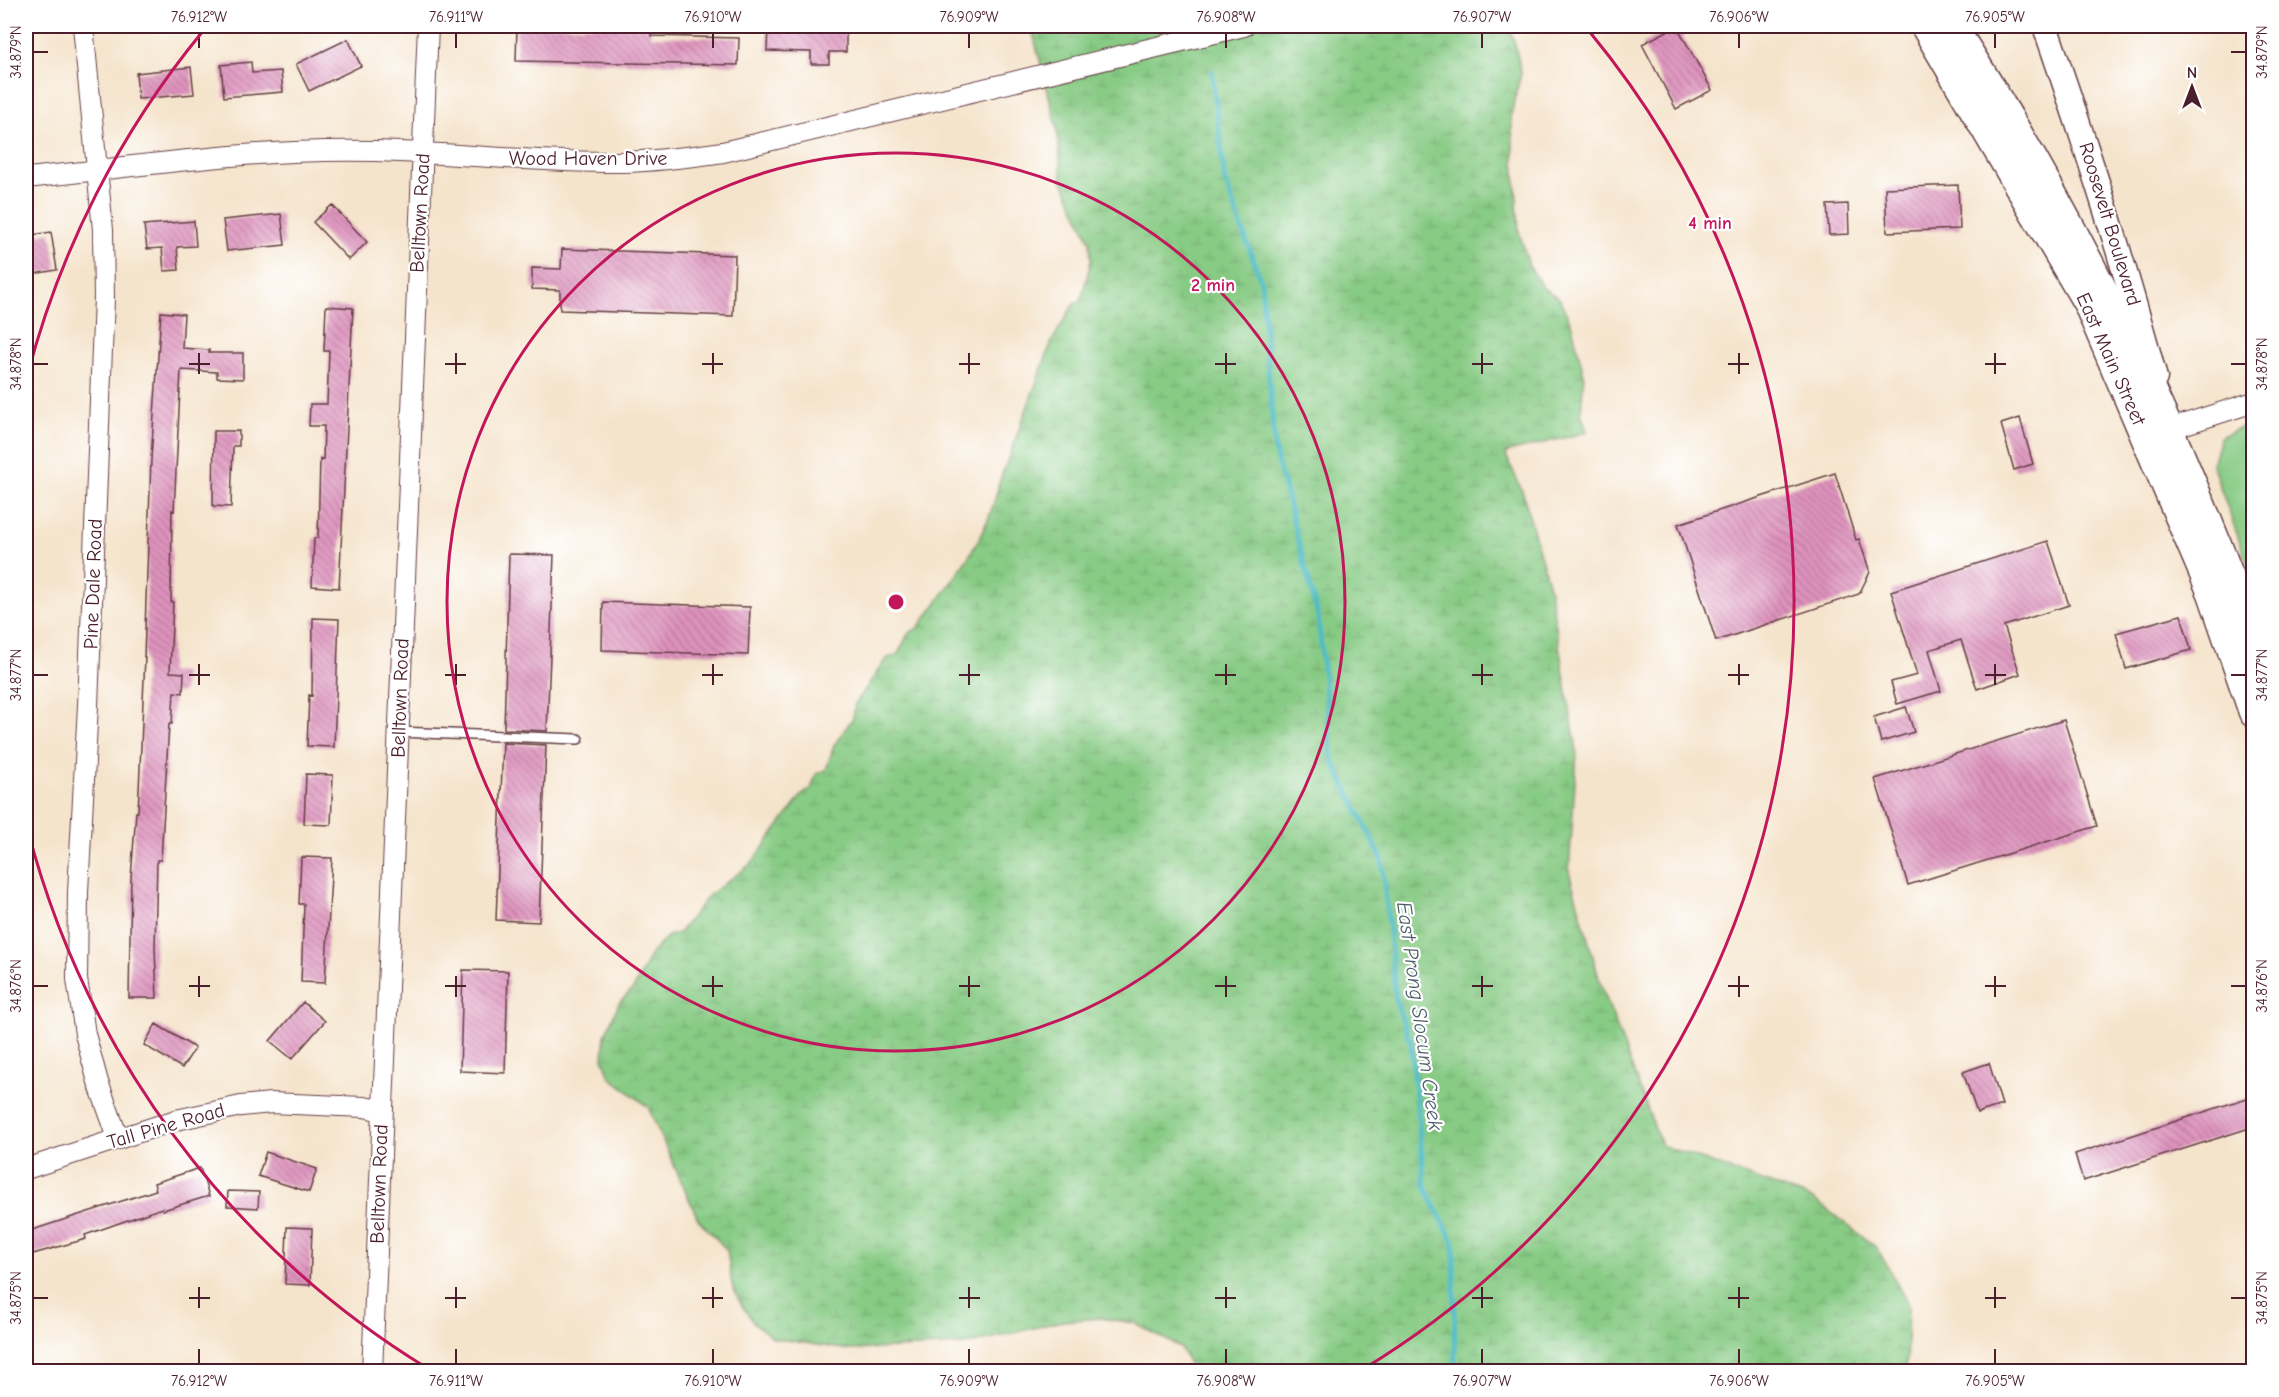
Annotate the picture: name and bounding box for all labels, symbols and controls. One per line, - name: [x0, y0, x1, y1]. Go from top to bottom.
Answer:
- text: 76.912°W: [171, 8, 227, 26]
- text: 76.911°W: [429, 8, 483, 26]
- text: 76.910°W: [684, 8, 742, 26]
- text: 76.909°W: [939, 8, 999, 26]
- text: 76.908°W: [1197, 8, 1255, 26]
- text: 76.907°W: [1453, 8, 1511, 26]
- text: 76.906°W: [1709, 8, 1769, 26]
- text: 76.905°W: [1965, 8, 2025, 26]
- text: 34.879°N: [7, 25, 25, 79]
- text: 34.879°N: [2253, 25, 2271, 79]
- north arrow: [2162, 57, 2222, 117]
- text: N: [2187, 64, 2197, 82]
- street label: Roosevelt Boulevard: [2074, 140, 2146, 308]
- street label: Wood Haven Drive: [509, 147, 667, 170]
- street label: Belltown Road: [405, 153, 435, 273]
- text: 4 min: [1688, 213, 1732, 234]
- text: 2 min: [1191, 275, 1235, 296]
- street label: East Main Street: [2072, 289, 2151, 430]
- text: 34.878°N: [7, 337, 25, 391]
- text: 34.878°N: [2253, 337, 2271, 391]
- street label: Pine Dale Road: [79, 518, 107, 650]
- centre of rings: [886, 592, 906, 612]
- street label: Belltown Road: [386, 638, 414, 758]
- text: 34.877°N: [7, 649, 25, 701]
- text: 34.877°N: [2253, 649, 2271, 701]
- water label: East Prong Slocum Creek: [1392, 900, 1448, 1133]
- text: 34.876°N: [7, 959, 25, 1013]
- text: 34.876°N: [2253, 959, 2271, 1013]
- street label: Tall Pine Road: [105, 1098, 227, 1154]
- street label: Belltown Road: [365, 1124, 393, 1244]
- text: 34.875°N: [7, 1271, 25, 1325]
- text: 34.875°N: [2253, 1271, 2271, 1325]
- text: 76.912°W: [171, 1372, 227, 1390]
- text: 76.911°W: [429, 1372, 483, 1390]
- text: 76.910°W: [684, 1372, 742, 1390]
- text: 76.909°W: [939, 1372, 999, 1390]
- text: 76.908°W: [1197, 1372, 1255, 1390]
- text: 76.907°W: [1453, 1372, 1511, 1390]
- text: 76.906°W: [1709, 1372, 1769, 1390]
- text: 76.905°W: [1965, 1372, 2025, 1390]

